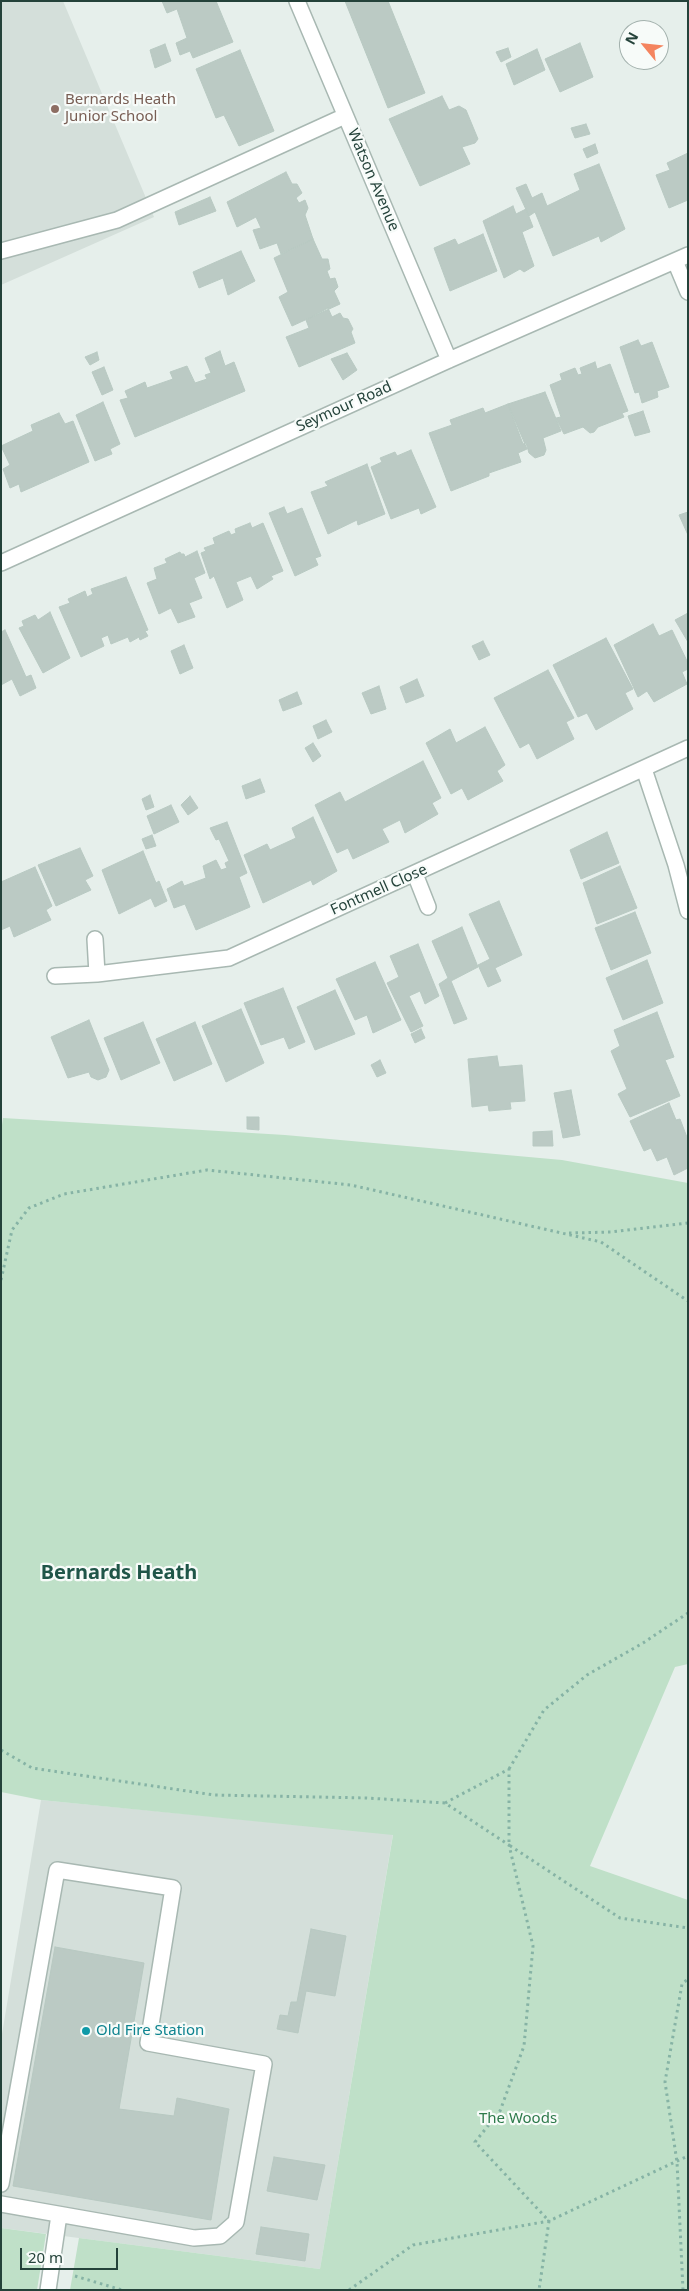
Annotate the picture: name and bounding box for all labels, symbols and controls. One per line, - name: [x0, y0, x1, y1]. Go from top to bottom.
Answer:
- north arrow: [619, 20, 669, 70]
- text: N: [620, 29, 642, 48]
- place label: Bernards Heath Junior School: [65, 91, 176, 126]
- marker: Bernards Heath Junior School: [49, 103, 61, 115]
- street label: Watson Avenue: [343, 126, 403, 234]
- street label: Seymour Road: [293, 378, 395, 436]
- street label: Fontmell Close: [328, 861, 430, 919]
- district label: Bernards Heath: [41, 1561, 197, 1585]
- place label: Old Fire Station: [96, 2022, 204, 2040]
- marker: Old Fire Station: [80, 2025, 92, 2037]
- park label: The Woods: [479, 2110, 557, 2128]
- scale bar: [22, 2238, 120, 2270]
- text: 20 m: [28, 2247, 63, 2267]

